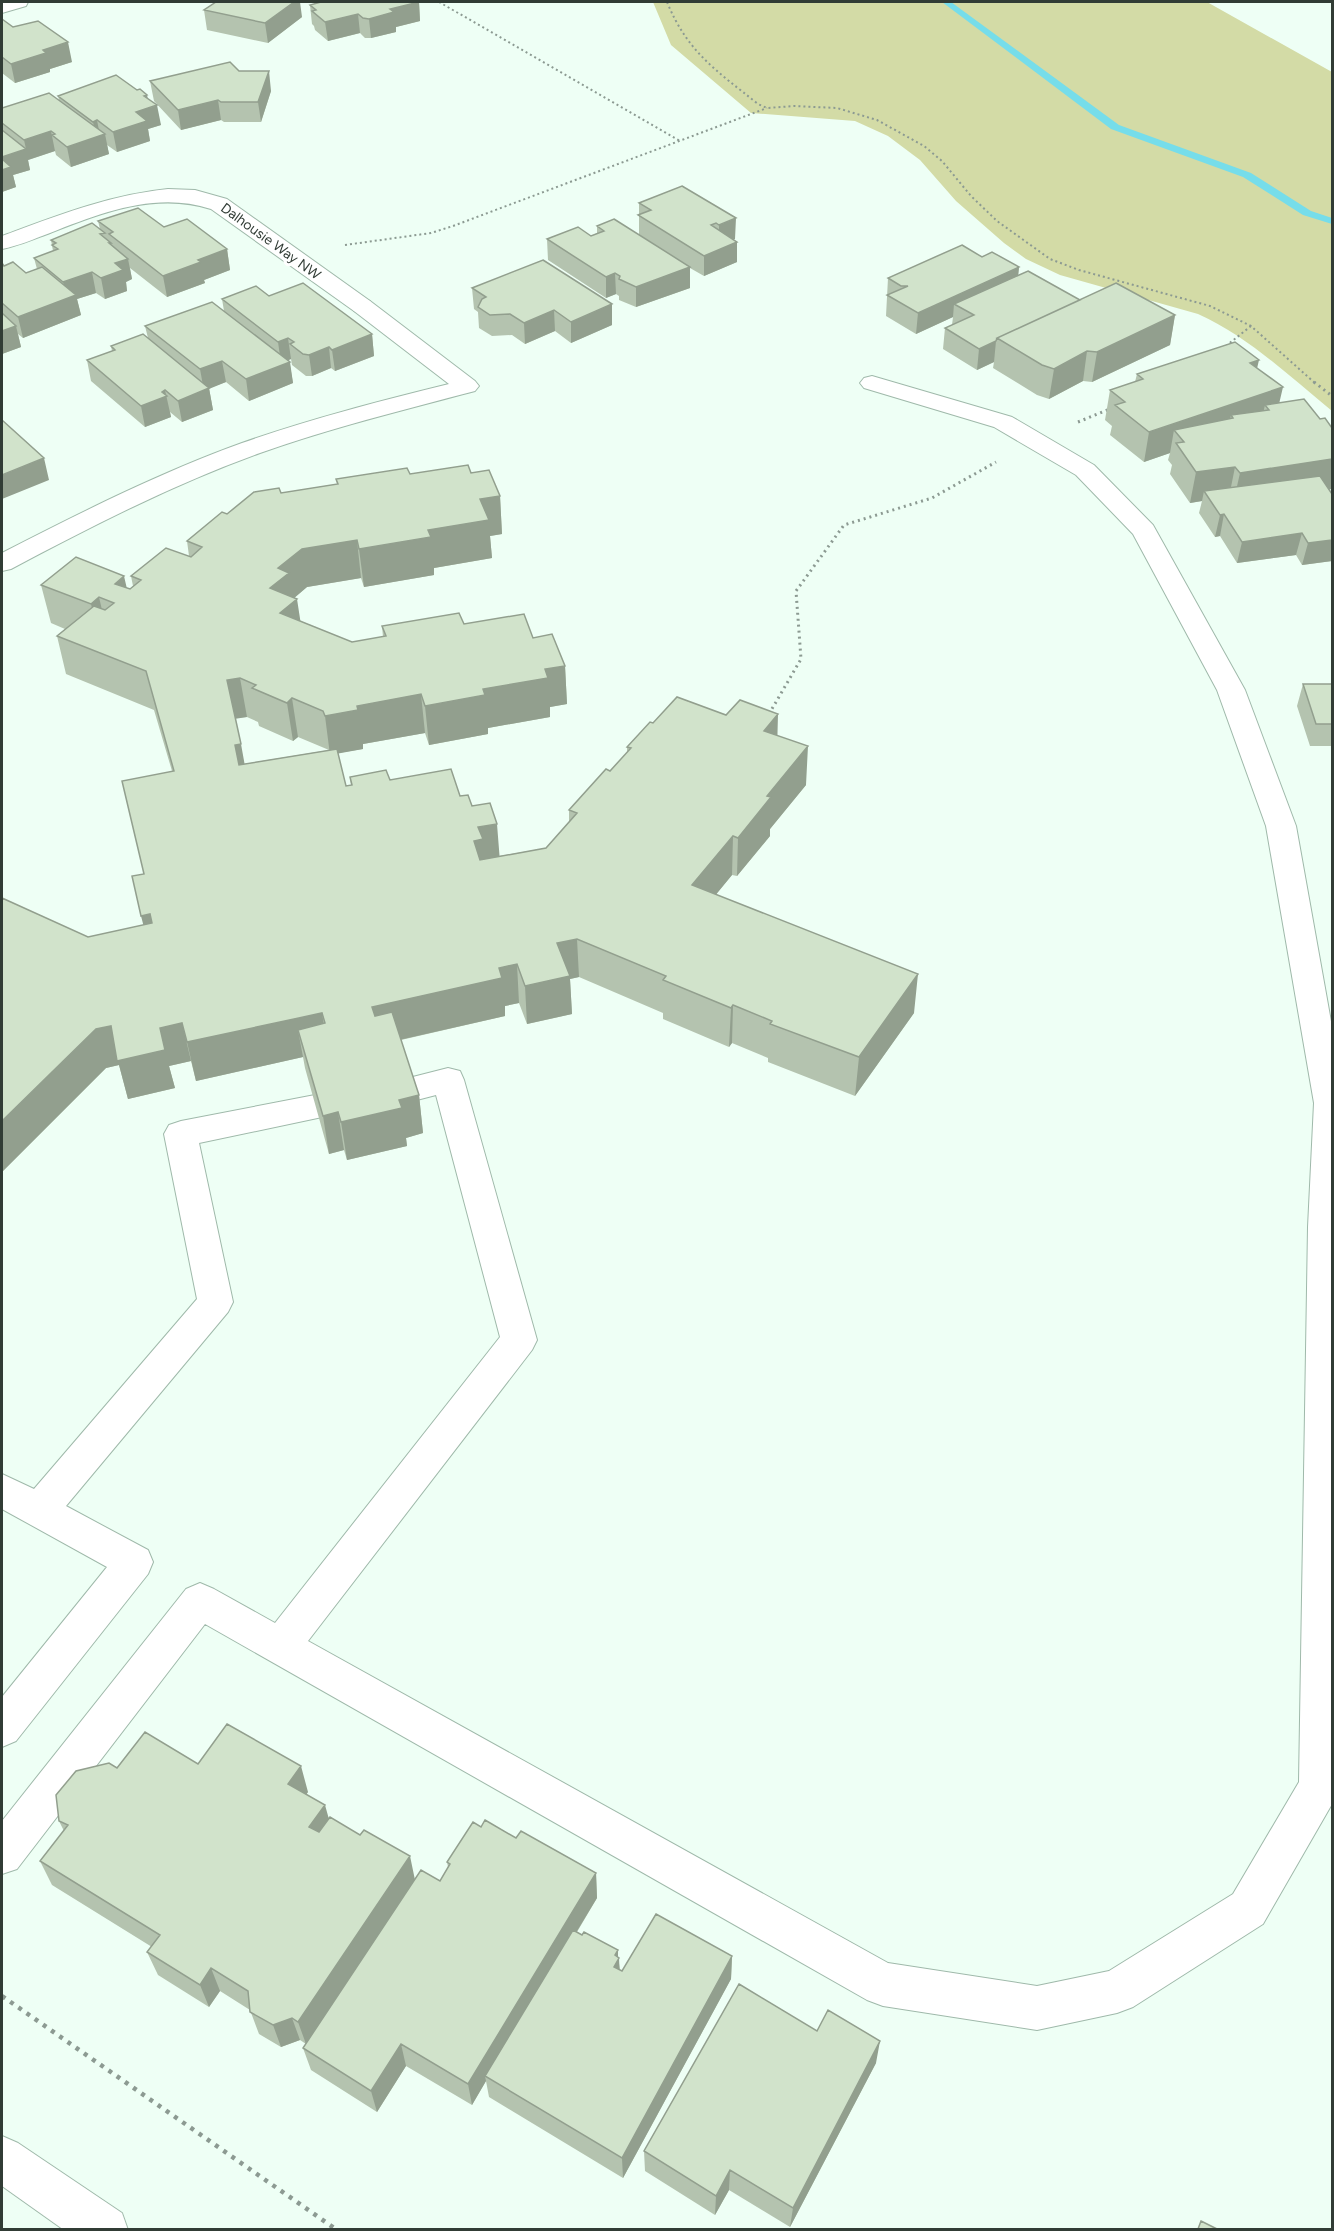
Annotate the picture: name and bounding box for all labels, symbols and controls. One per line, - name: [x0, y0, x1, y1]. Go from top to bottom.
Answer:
- street label: Dalhousie Way NW: [217, 199, 324, 284]

